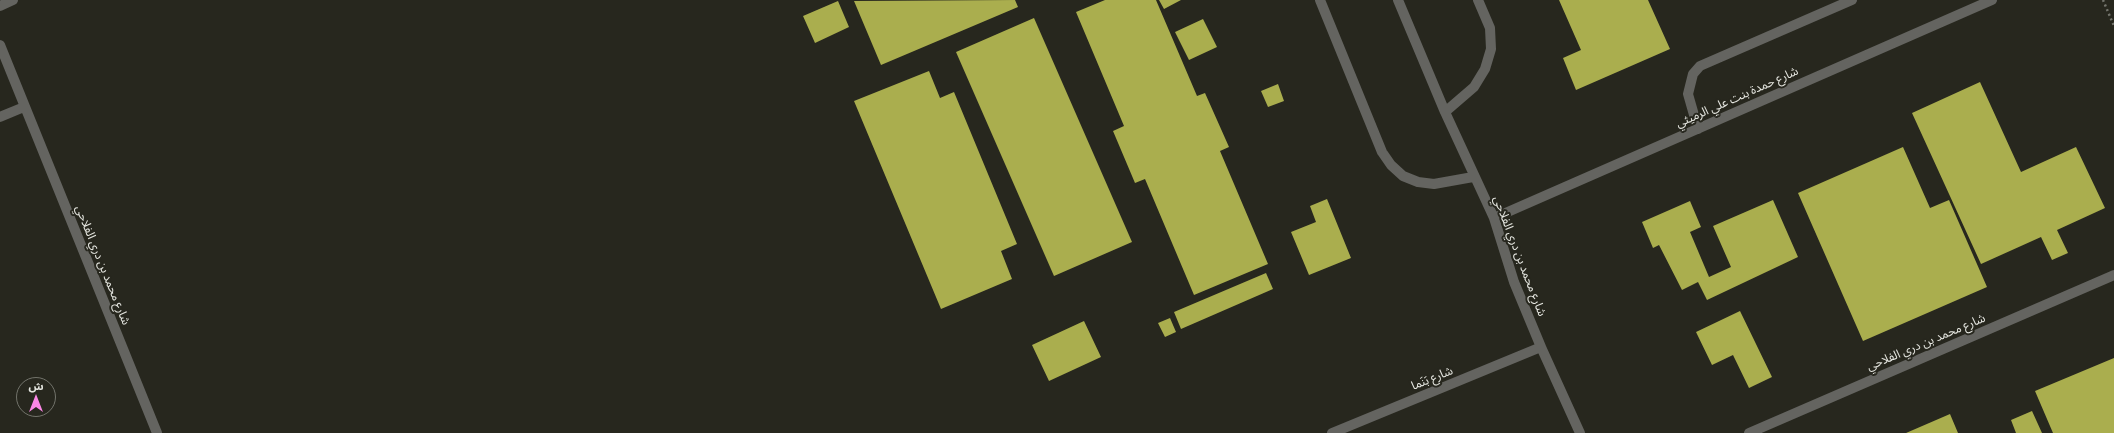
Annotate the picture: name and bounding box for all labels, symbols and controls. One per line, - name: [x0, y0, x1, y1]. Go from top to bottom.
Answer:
- street label: شارع حمدة بنت علي الرميثي: [1674, 63, 1800, 131]
- street label: شارع محمد بن دري الفلاحي: [1490, 194, 1550, 318]
- street label: شارع محمد بن دري الفلاحي: [72, 203, 134, 327]
- street label: شارع محمد بن دري الفلاحي: [1864, 310, 1988, 374]
- street label: شارع بَنَما: [1409, 363, 1455, 393]
- north arrow: [16, 377, 56, 417]
- text: ش: [28, 379, 44, 392]

